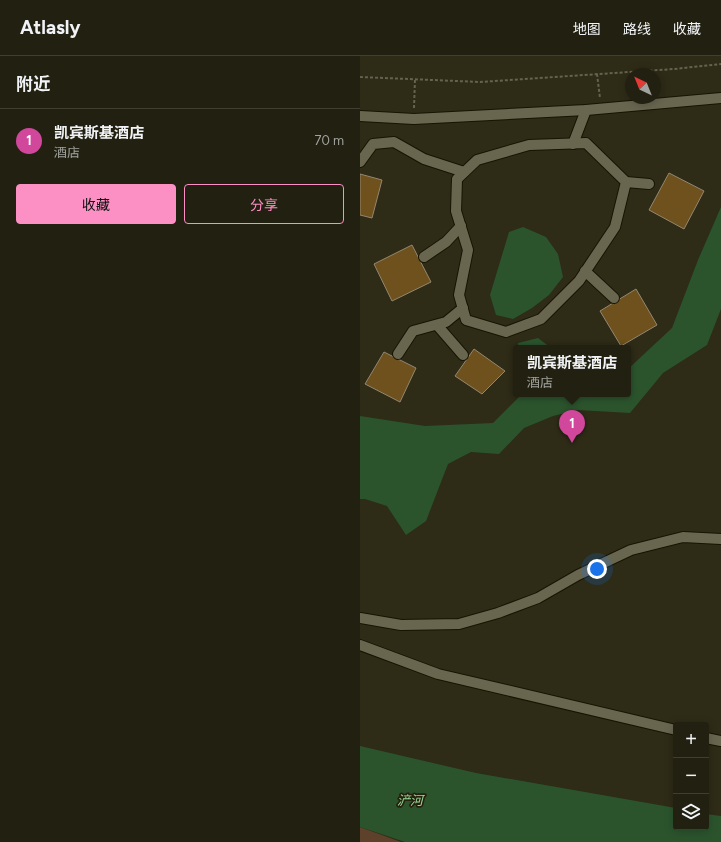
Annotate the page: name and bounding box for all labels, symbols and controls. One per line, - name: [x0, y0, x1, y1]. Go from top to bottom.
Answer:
- text: Atlasly: [20, 16, 80, 39]
- text: 地图: [573, 21, 601, 38]
- text: 路线: [623, 21, 651, 38]
- text: 收藏: [673, 21, 701, 38]
- north arrow: [625, 68, 661, 104]
- text: 附近: [16, 74, 50, 94]
- text: 凯宾斯基酒店: [54, 124, 144, 142]
- text: 1: [26, 133, 32, 148]
- text: 70 m: [314, 133, 344, 148]
- text: 酒店: [54, 145, 80, 160]
- button: 收藏: [16, 184, 176, 224]
- button: 分享: [184, 184, 344, 224]
- popup: [513, 345, 631, 397]
- text: 凯宾斯基酒店: [527, 354, 617, 372]
- text: 酒店: [527, 375, 553, 390]
- pin: 1: [559, 410, 585, 443]
- your location: [587, 559, 607, 579]
- map controls: [673, 722, 709, 830]
- button: +: [673, 722, 709, 758]
- button: −: [673, 758, 709, 794]
- water label: 浐河: [397, 793, 426, 808]
- button: layers: [673, 794, 709, 830]

